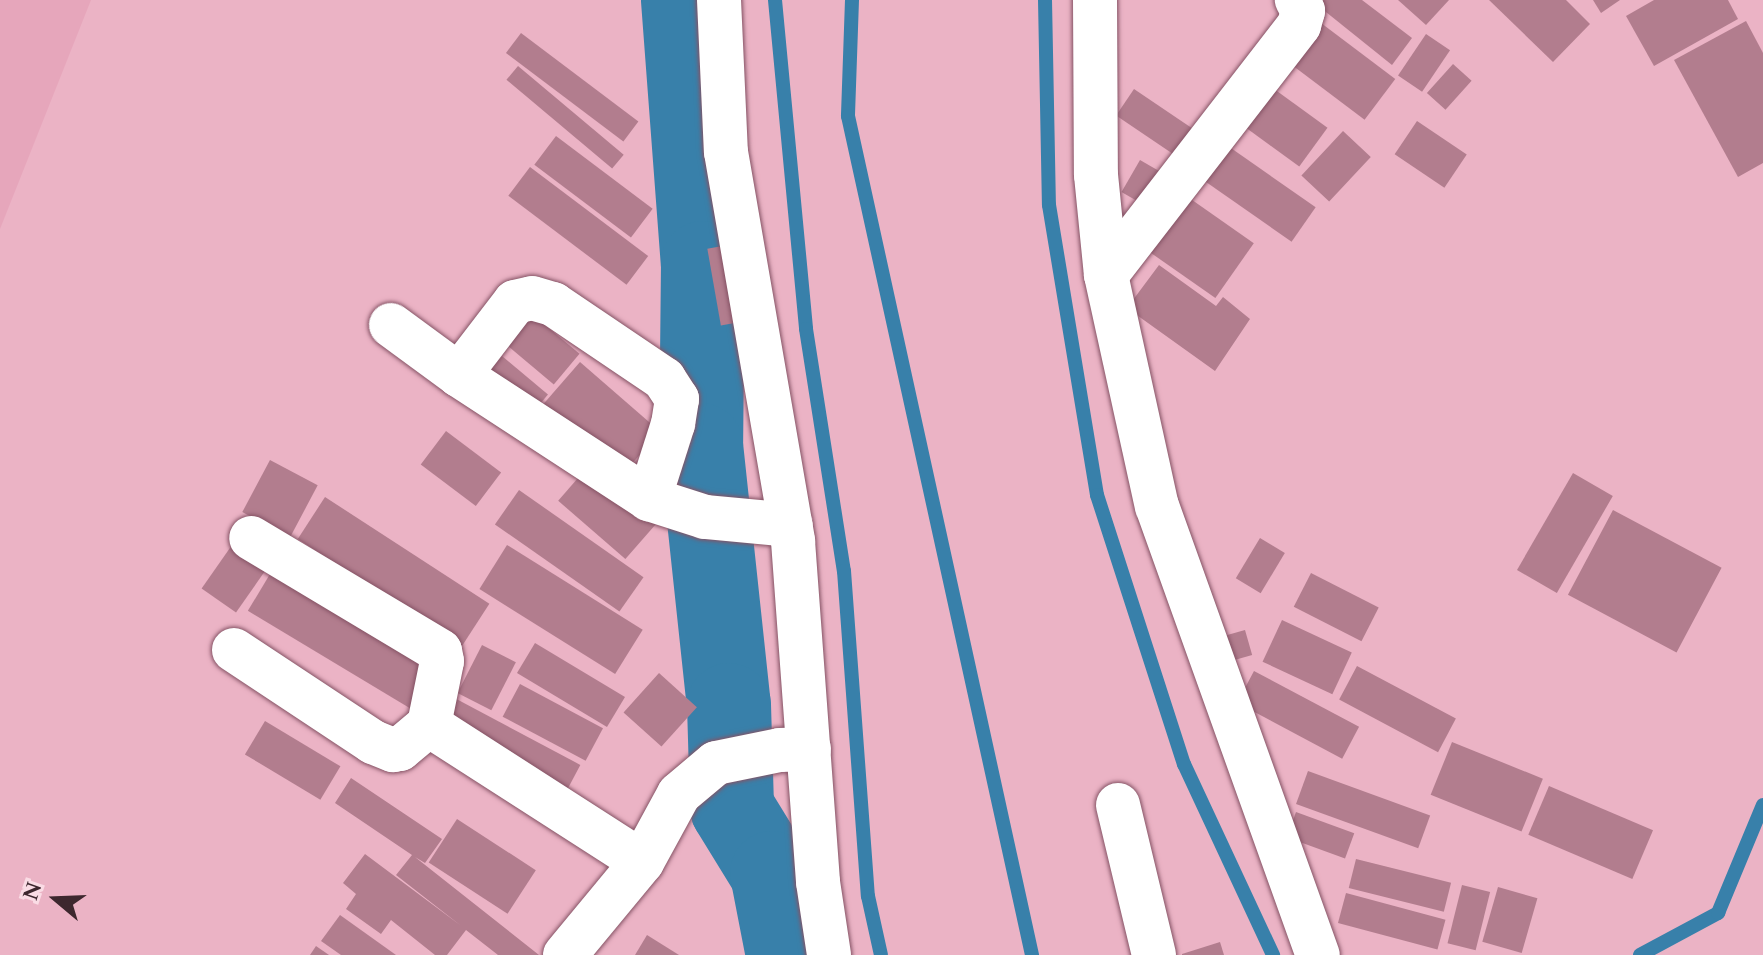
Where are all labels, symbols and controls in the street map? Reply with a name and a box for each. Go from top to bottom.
north arrow [16,859,96,939]
text: N [14,877,51,905]

